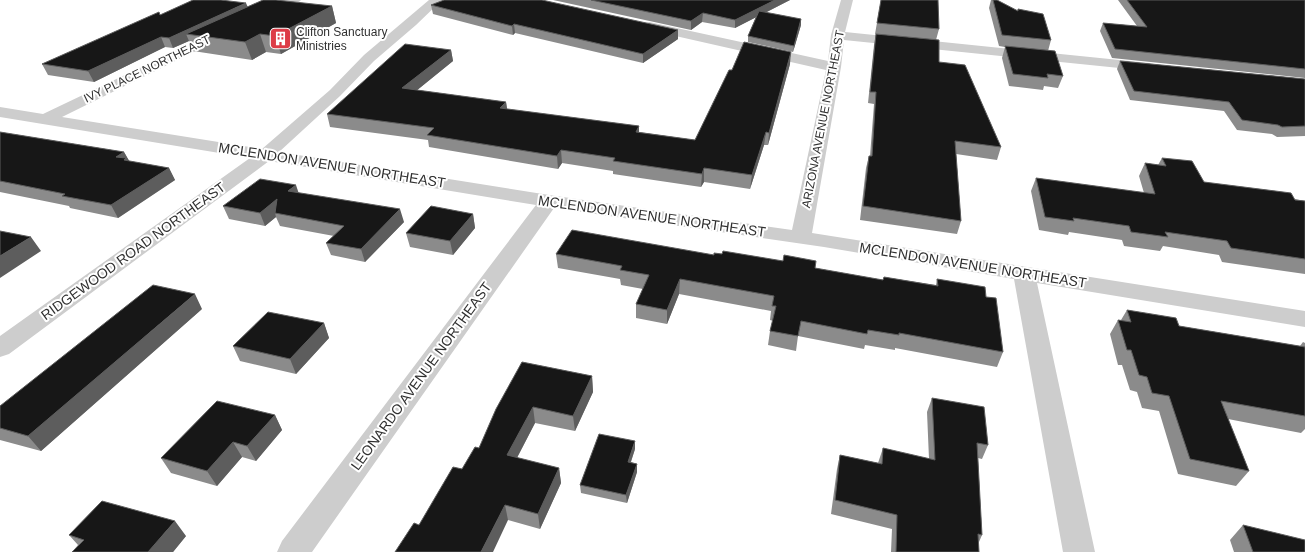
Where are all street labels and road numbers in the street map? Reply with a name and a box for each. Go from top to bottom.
street label: ARIZONA AVENUE NORTHEAST [799,28,847,209]
street label: IVY PLACE NORTHEAST [81,32,213,106]
street label: MCLENDON AVENUE NORTHEAST [217,139,447,191]
street label: RIDGEWOOD ROAD NORTHEAST [38,179,229,323]
street label: MCLENDON AVENUE NORTHEAST [537,192,767,240]
street label: MCLENDON AVENUE NORTHEAST [858,239,1088,291]
street label: LEONARDO AVENUE NORTHEAST [347,279,495,473]

